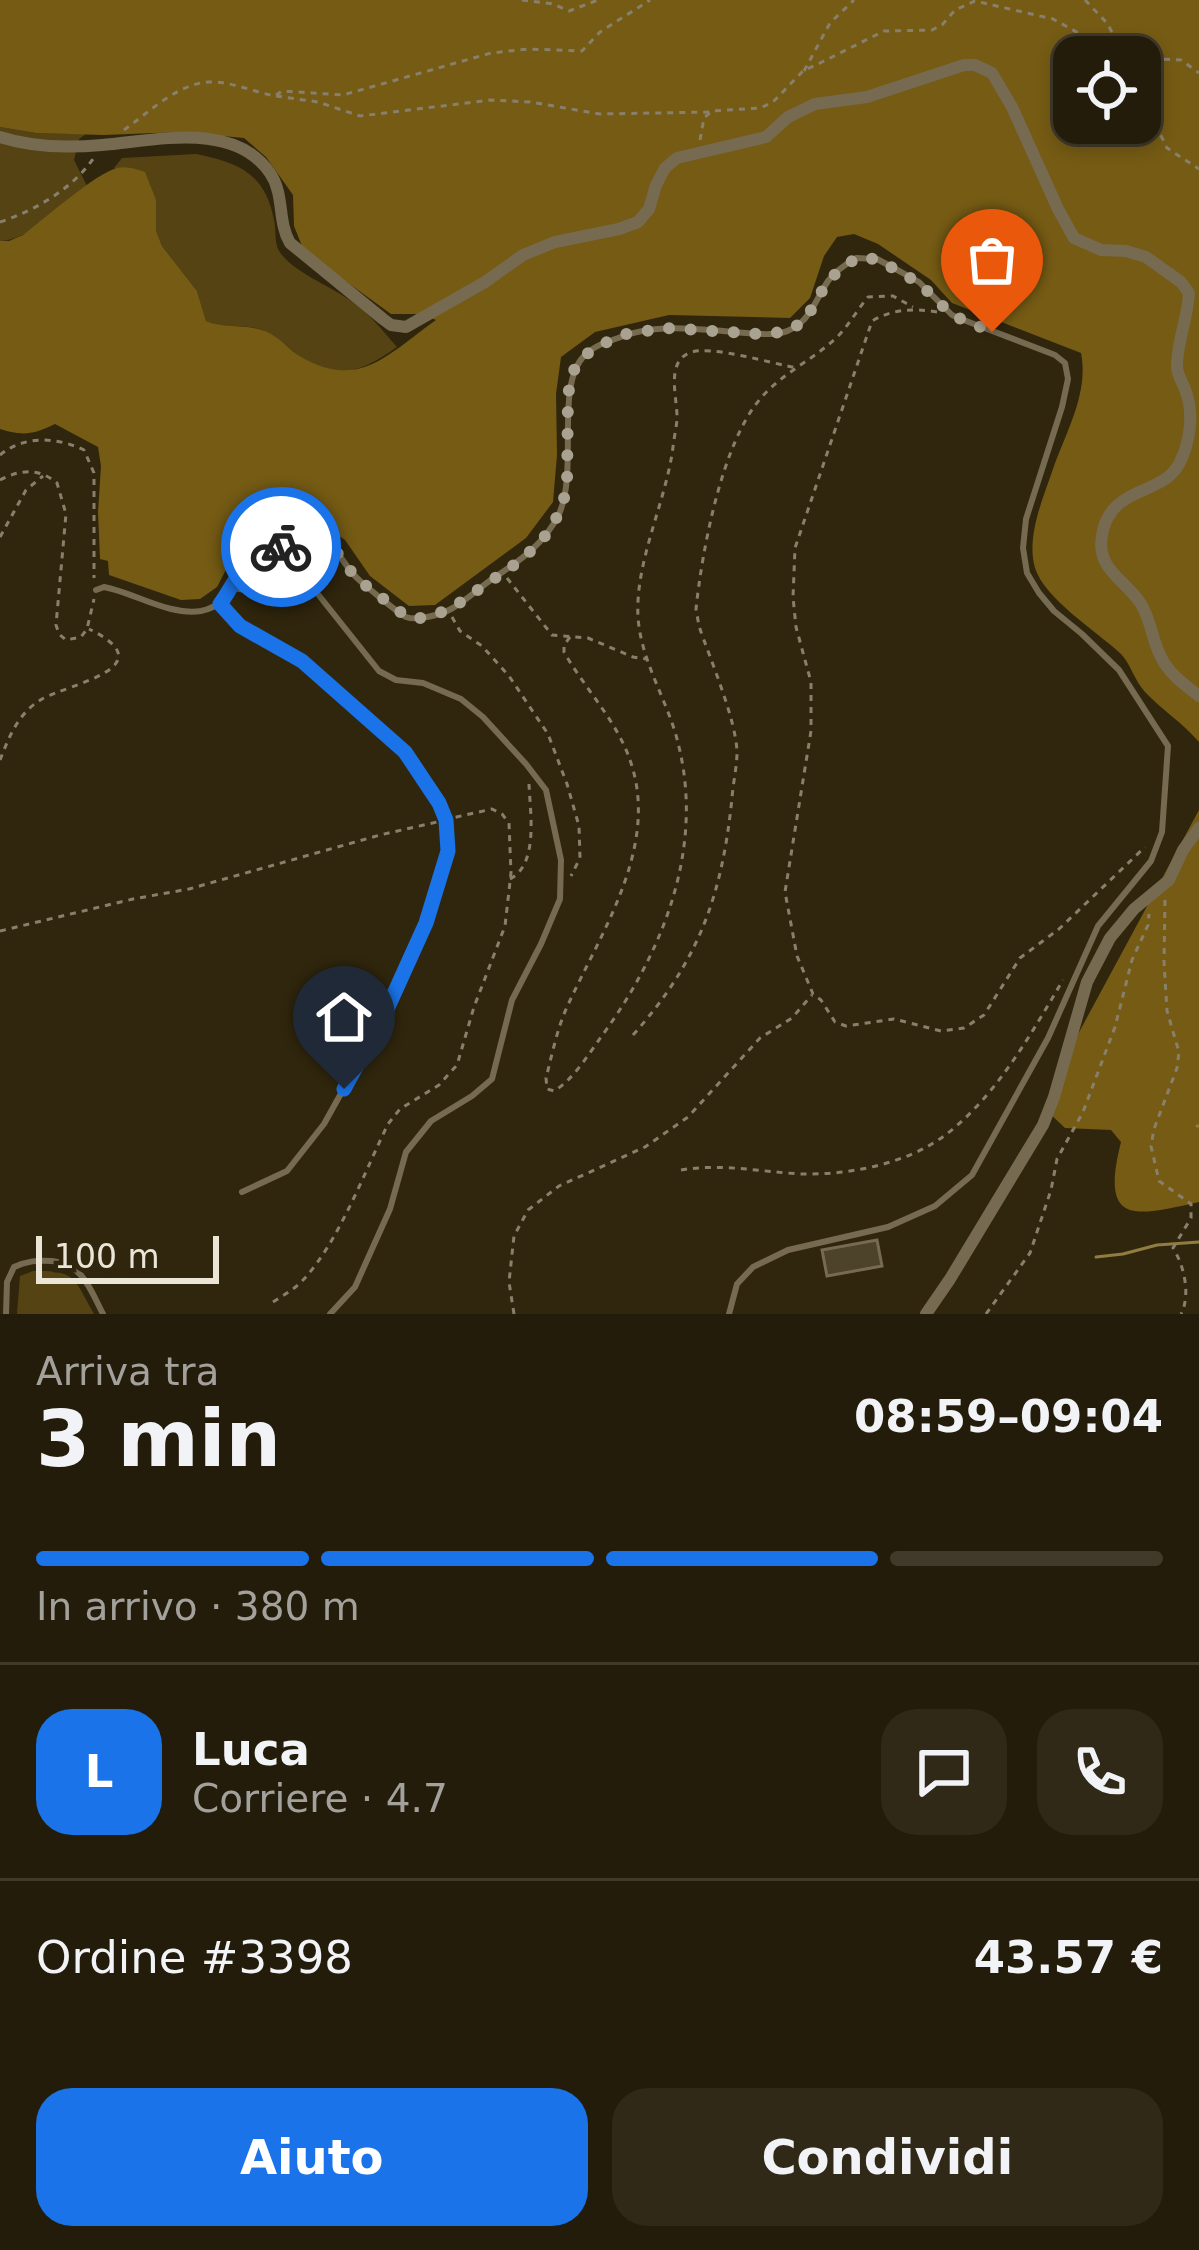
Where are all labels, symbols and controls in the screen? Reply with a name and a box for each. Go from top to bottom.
map controls [1053,36,1161,144]
button: locate [1053,36,1161,144]
pin [941,209,1043,332]
icon: bag [959,227,1025,293]
courier [221,487,341,607]
icon: bike [248,514,314,580]
pin [293,966,395,1089]
icon: home [311,984,377,1050]
scale bar [36,1230,219,1283]
text: 100 m [54,1237,160,1276]
text: Arriva tra [36,1349,220,1394]
text: 08:59–09:04 [854,1390,1163,1443]
text: 3 min [36,1394,281,1484]
text: In arrivo · 380 m [36,1584,360,1629]
button: chat [881,1709,1007,1835]
button: phone [1037,1709,1163,1835]
text: Luca [192,1723,310,1776]
text: L [85,1745,113,1798]
text: Corriere · 4.7 [192,1776,448,1821]
text: Ordine #3398 [36,1931,353,1984]
text: 43.57 € [974,1931,1163,1984]
button: Aiuto [36,2088,588,2226]
button: Condividi [612,2088,1163,2226]

